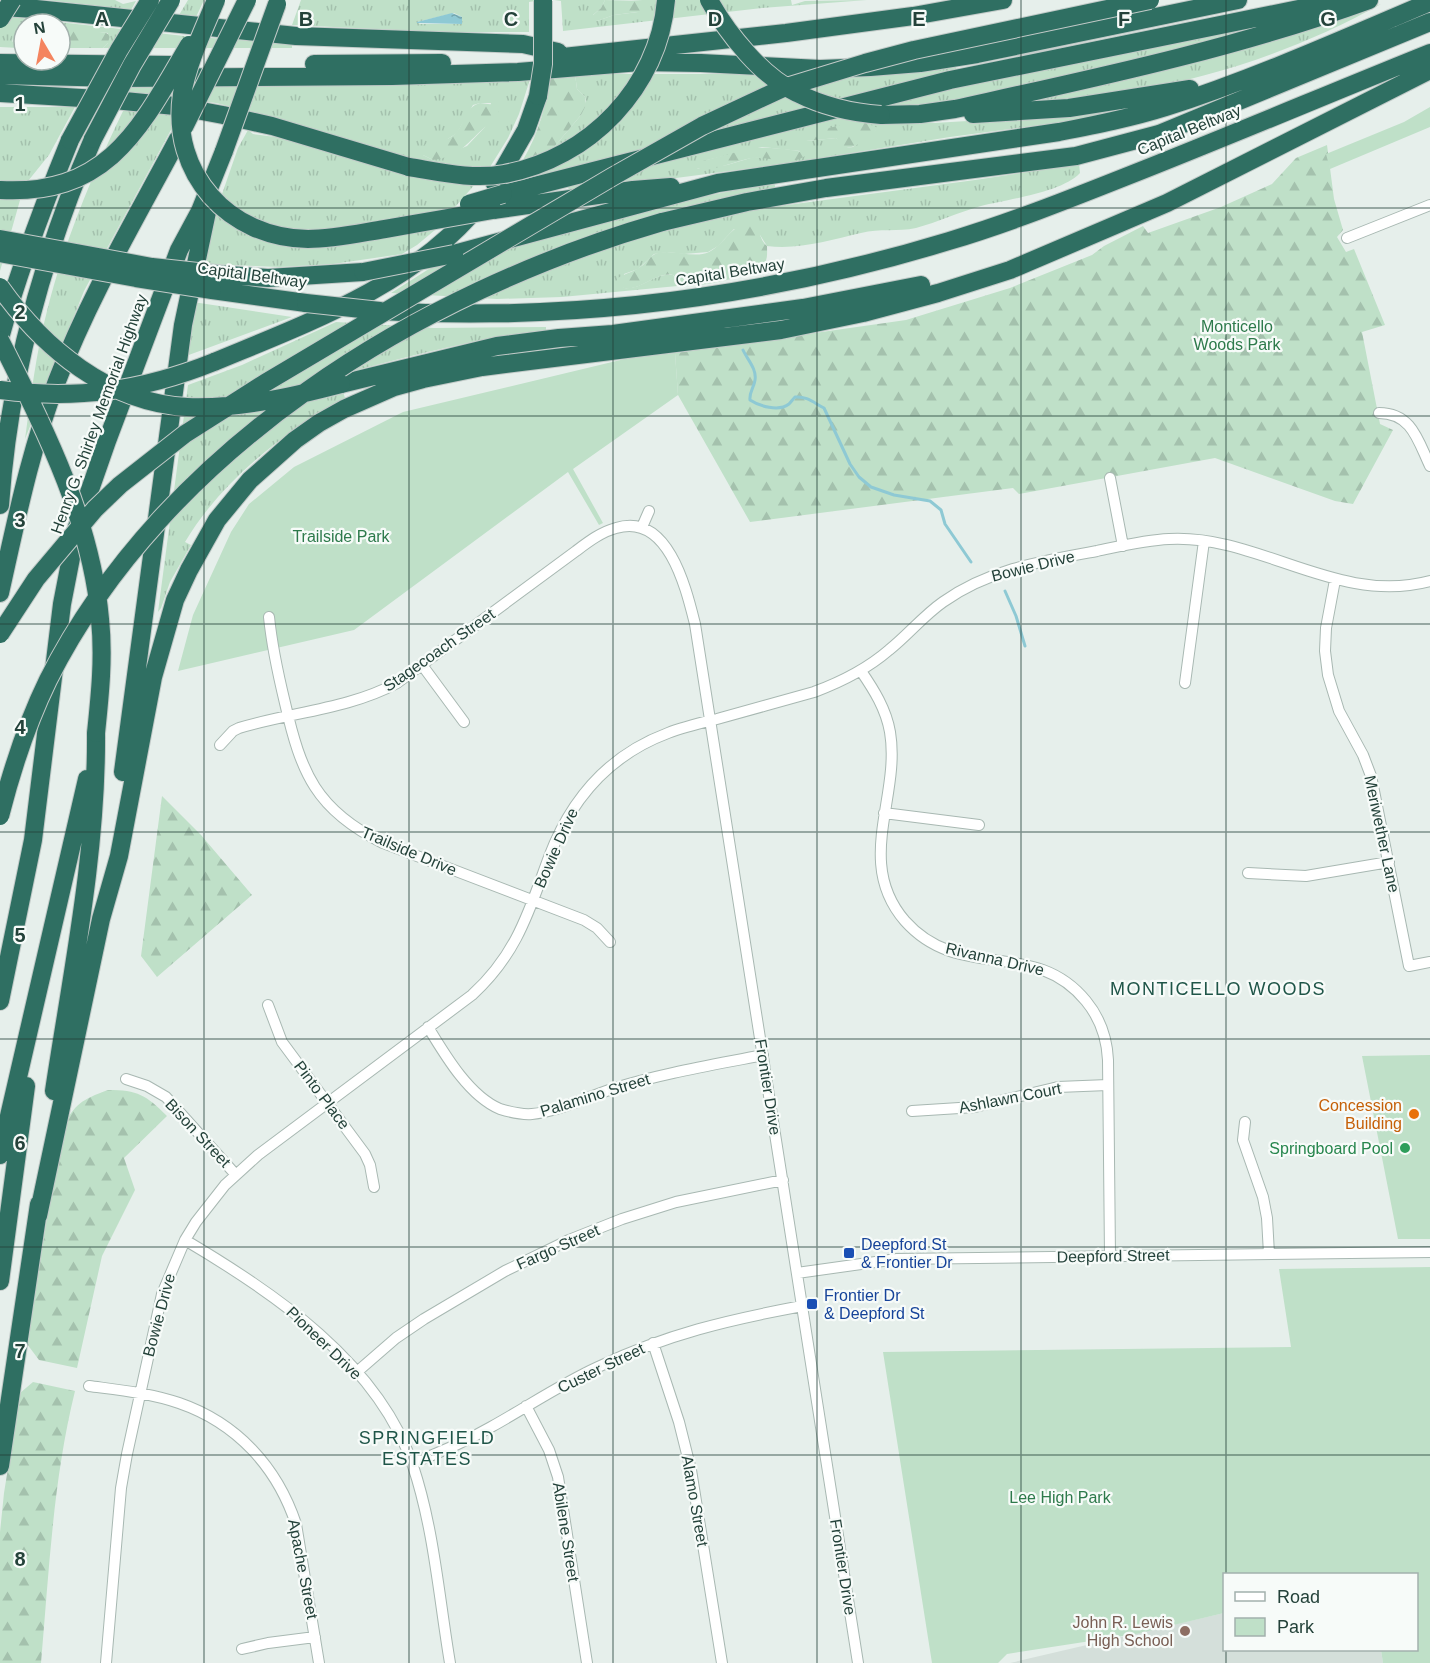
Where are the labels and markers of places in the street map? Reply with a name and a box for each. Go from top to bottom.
place label: Concession Building [1318,1097,1402,1132]
marker: Concession Building [1407,1107,1421,1121]
place label: Springboard Pool [1269,1140,1393,1157]
marker: Springboard Pool [1398,1141,1412,1155]
place label: Deepford St & Frontier Dr [861,1236,953,1271]
marker: Deepford St & Frontier Dr [842,1246,856,1260]
place label: Frontier Dr & Deepford St [824,1287,925,1322]
marker: Frontier Dr & Deepford St [805,1297,819,1311]
place label: John R. Lewis High School [1073,1614,1173,1649]
marker: John R. Lewis High School [1178,1624,1192,1638]

